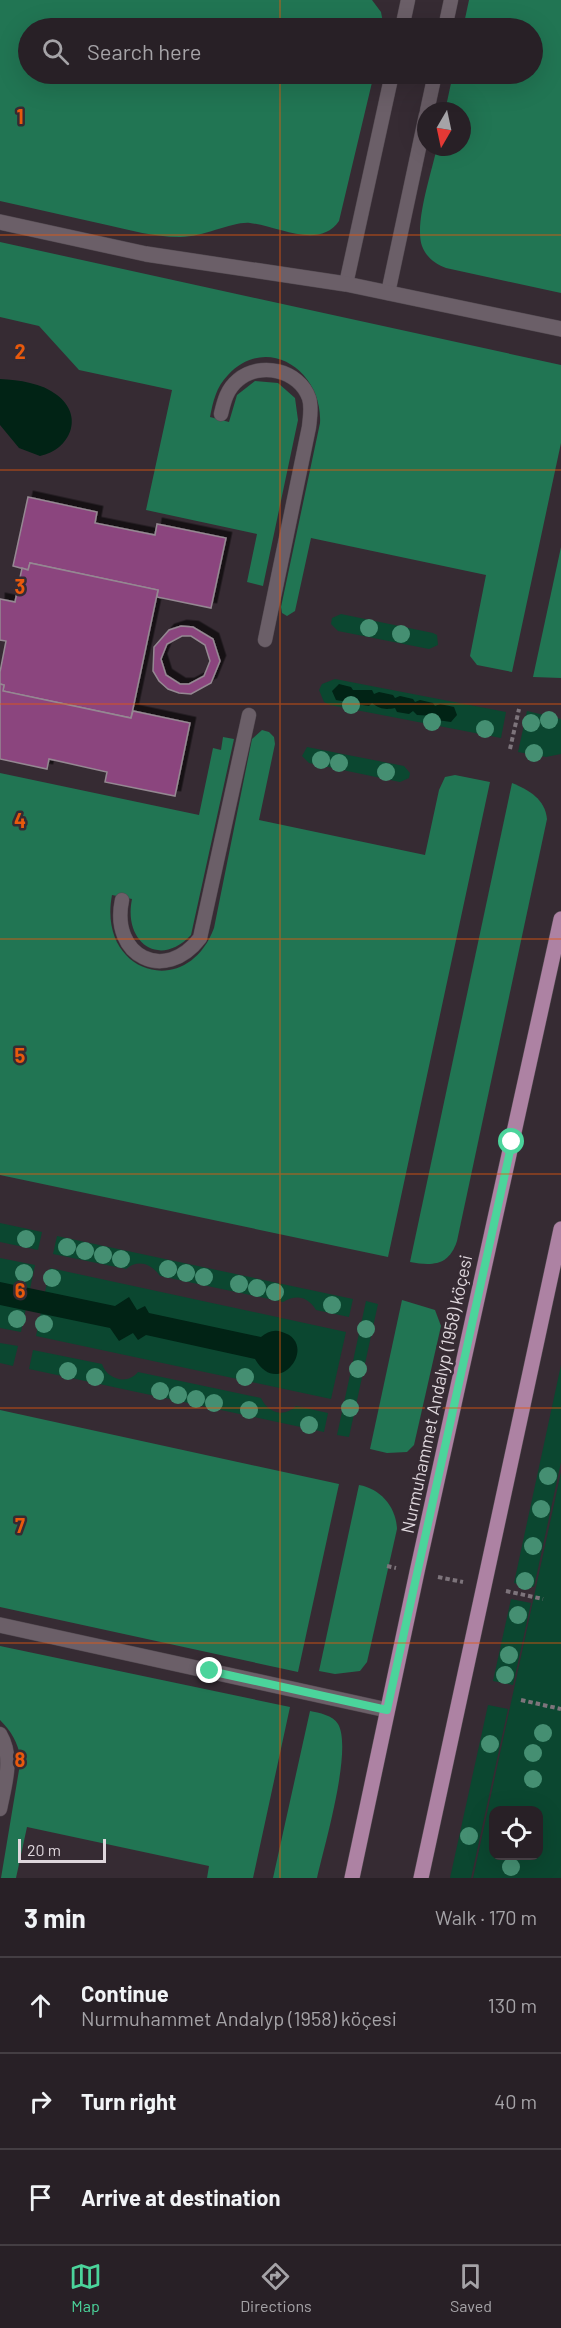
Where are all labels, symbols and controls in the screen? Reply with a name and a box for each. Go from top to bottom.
search box [18,18,543,84]
icon: search [39,35,72,68]
text: Search here [87,38,201,64]
north arrow [417,102,471,156]
text: 1 [16,104,24,128]
text: 2 [14,339,26,363]
text: 3 [15,574,25,598]
text: 4 [14,808,26,832]
text: 5 [15,1043,26,1067]
route start [498,1128,524,1154]
street label: Nurmuhammet Andalyp (1958) köçesi [396,1253,476,1535]
text: 6 [15,1278,26,1302]
text: 7 [15,1513,25,1537]
route end [196,1657,222,1683]
text: 8 [15,1747,26,1771]
map controls [489,1806,543,1860]
button: locate [489,1806,543,1860]
scale bar [18,1836,106,1864]
text: 20 m [27,1840,61,1859]
text: 3 min [24,1902,86,1933]
text: Walk · 170 m [435,1905,537,1929]
text: Continue [81,1980,169,2006]
icon: ahead [24,1989,57,2022]
text: 130 m [488,1993,537,2017]
text: Nurmuhammet Andalyp (1958) köçesi [81,2006,397,2030]
icon: right [24,2085,57,2118]
text: Turn right [81,2088,176,2114]
text: 40 m [494,2089,537,2113]
icon: arrive [24,2181,57,2214]
text: Arrive at destination [81,2184,280,2210]
tab: Map [69,2260,102,2315]
tab: Directions [240,2260,312,2315]
tab: Saved [450,2260,492,2315]

